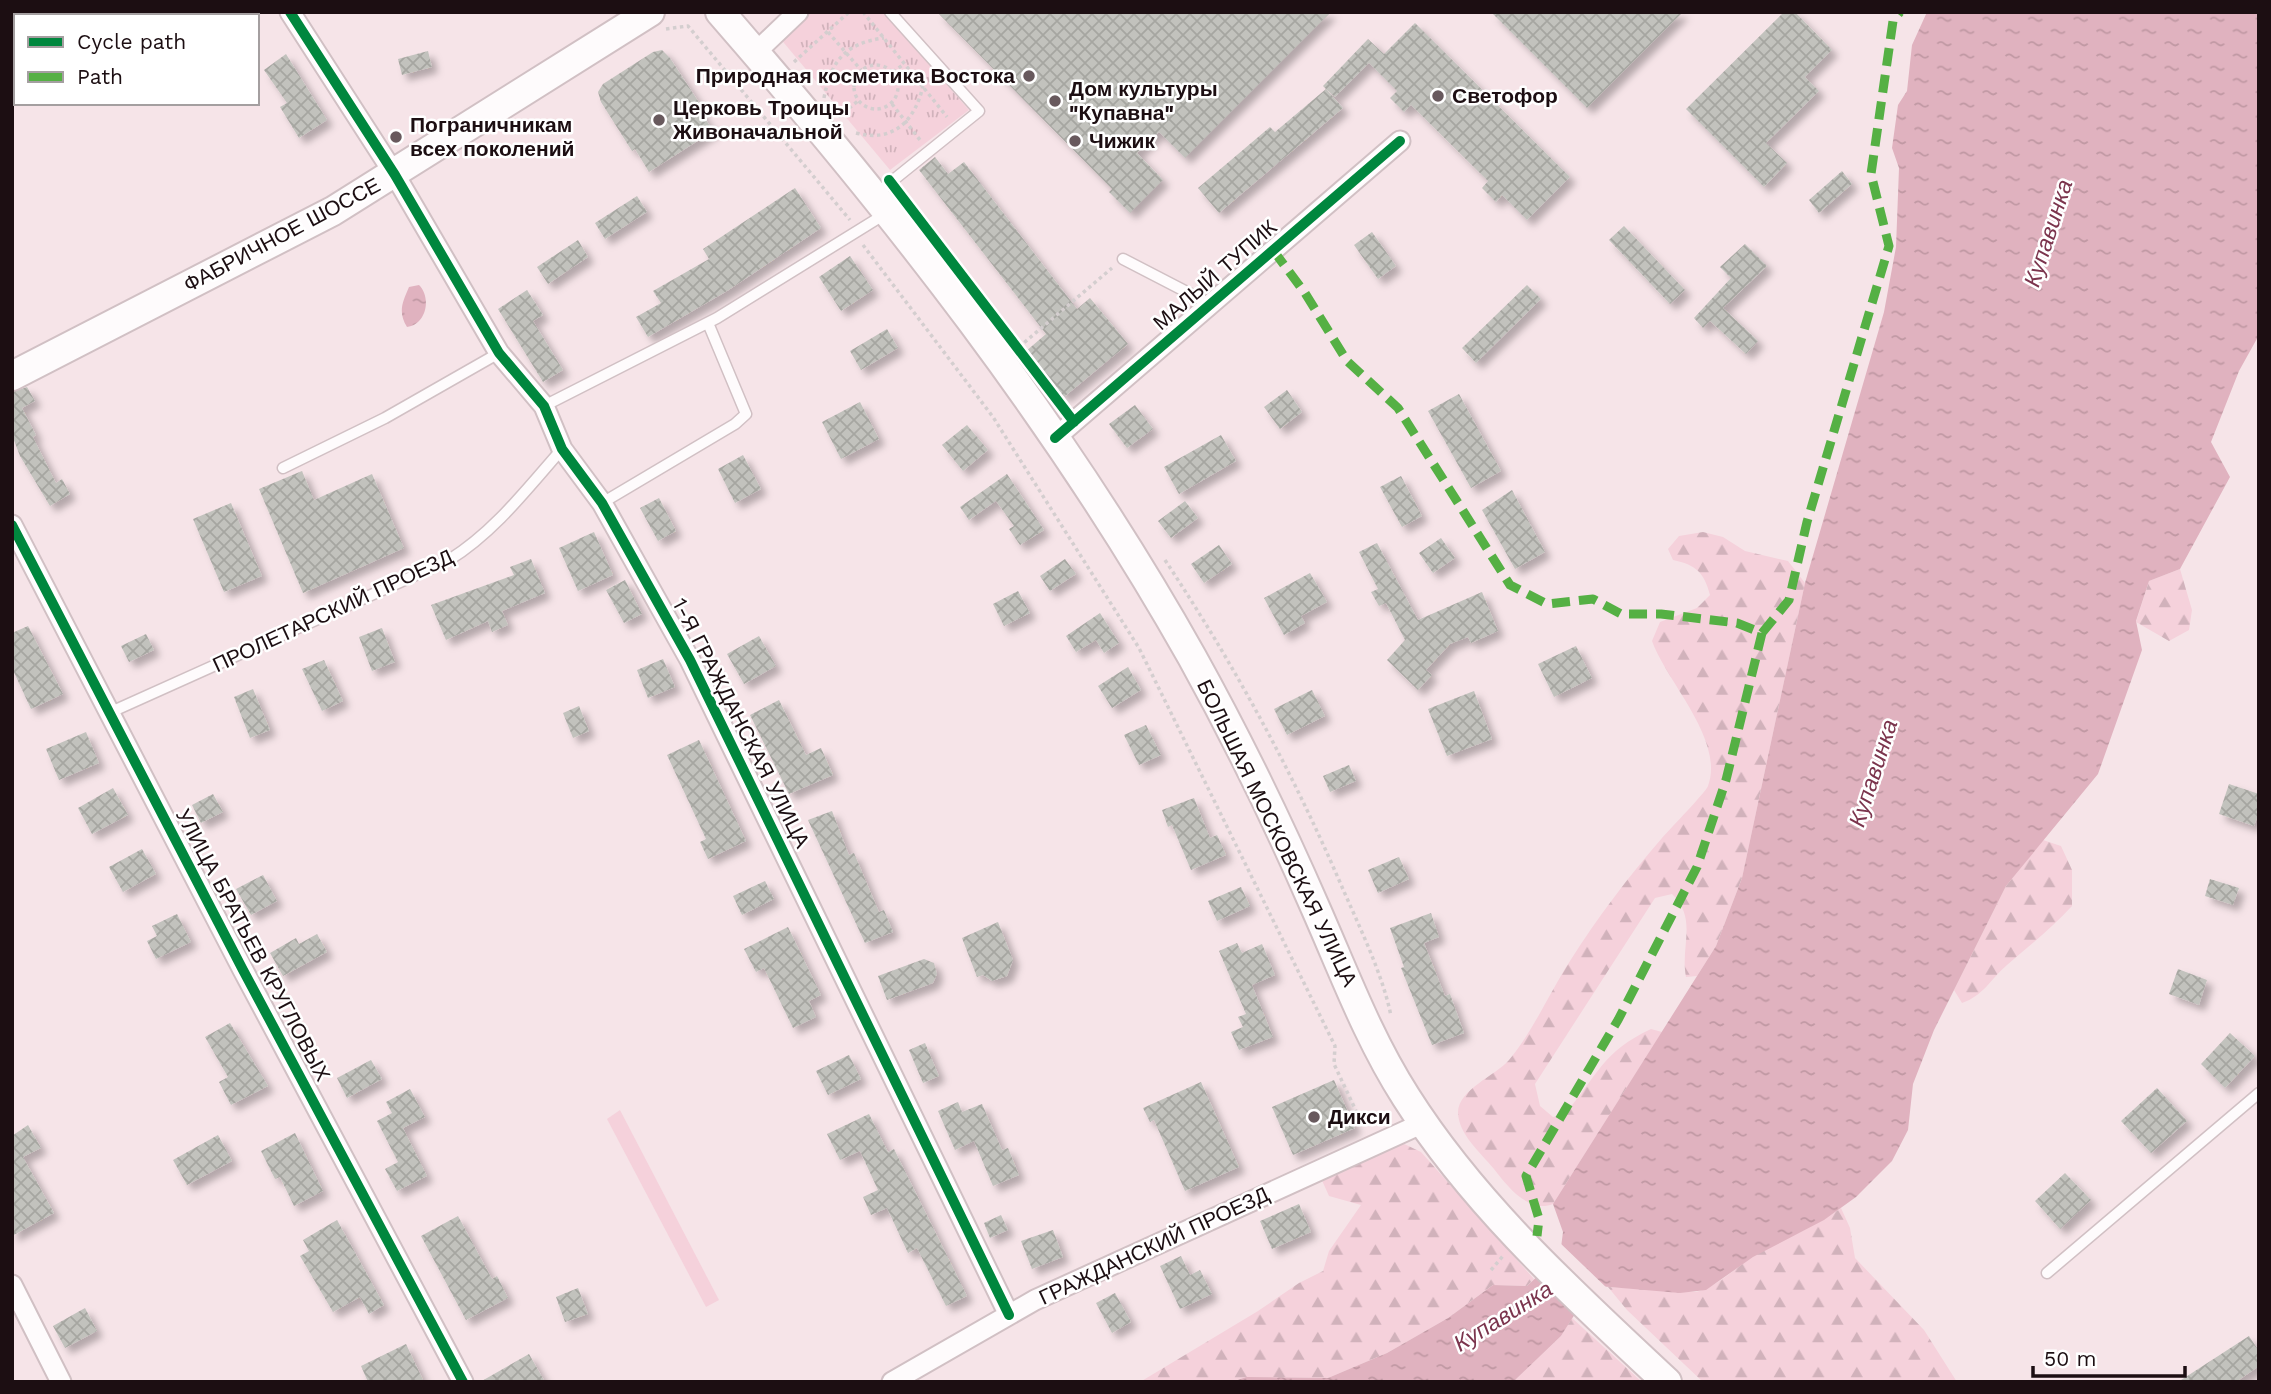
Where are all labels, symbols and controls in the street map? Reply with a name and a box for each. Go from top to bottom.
legend [14,14,259,105]
text: Cycle path [77,29,186,54]
place label: Природная косметика Востока [696,63,1015,88]
text: Path [77,64,123,89]
marker: Природная косметика Востока [1021,68,1037,84]
place label: Дом культуры "Купавна" [1069,76,1218,125]
place label: Светофор [1452,83,1558,108]
marker: Светофор [1430,88,1446,104]
marker: Дом культуры "Купавна" [1047,93,1063,109]
place label: Церковь Троицы Живоначальной [672,95,849,144]
place label: Пограничникам всех поколений [410,112,574,161]
marker: Церковь Троицы Живоначальной [651,112,667,128]
place label: Чижик [1089,128,1155,153]
marker: Пограничникам всех поколений [388,129,404,145]
marker: Чижик [1067,133,1083,149]
street label: ФАБРИЧНОЕ ШОССЕ [179,172,384,297]
water label: Купавинка [2018,176,2079,290]
street label: МАЛЫЙ ТУПИК [1148,214,1282,335]
street label: ПРОЛЕТАРСКИЙ ПРОЕЗД [209,544,457,677]
street label: 1-Я ГРАЖДАНСКАЯ УЛИЦА [667,594,815,852]
street label: БОЛЬШАЯ МОСКОВСКАЯ УЛИЦА [1192,675,1363,990]
water label: Купавинка [1843,716,1904,830]
street label: УЛИЦА БРАТЬЕВ КРУГЛОВЫХ [171,804,336,1085]
place label: Дикси [1328,1104,1391,1129]
marker: Дикси [1306,1109,1322,1125]
street label: ГРАЖДАНСКИЙ ПРОЕЗД [1035,1181,1273,1310]
water label: Купавинка [1449,1275,1558,1357]
scale bar [2033,1334,2185,1378]
text: 50 m [2044,1346,2096,1371]

